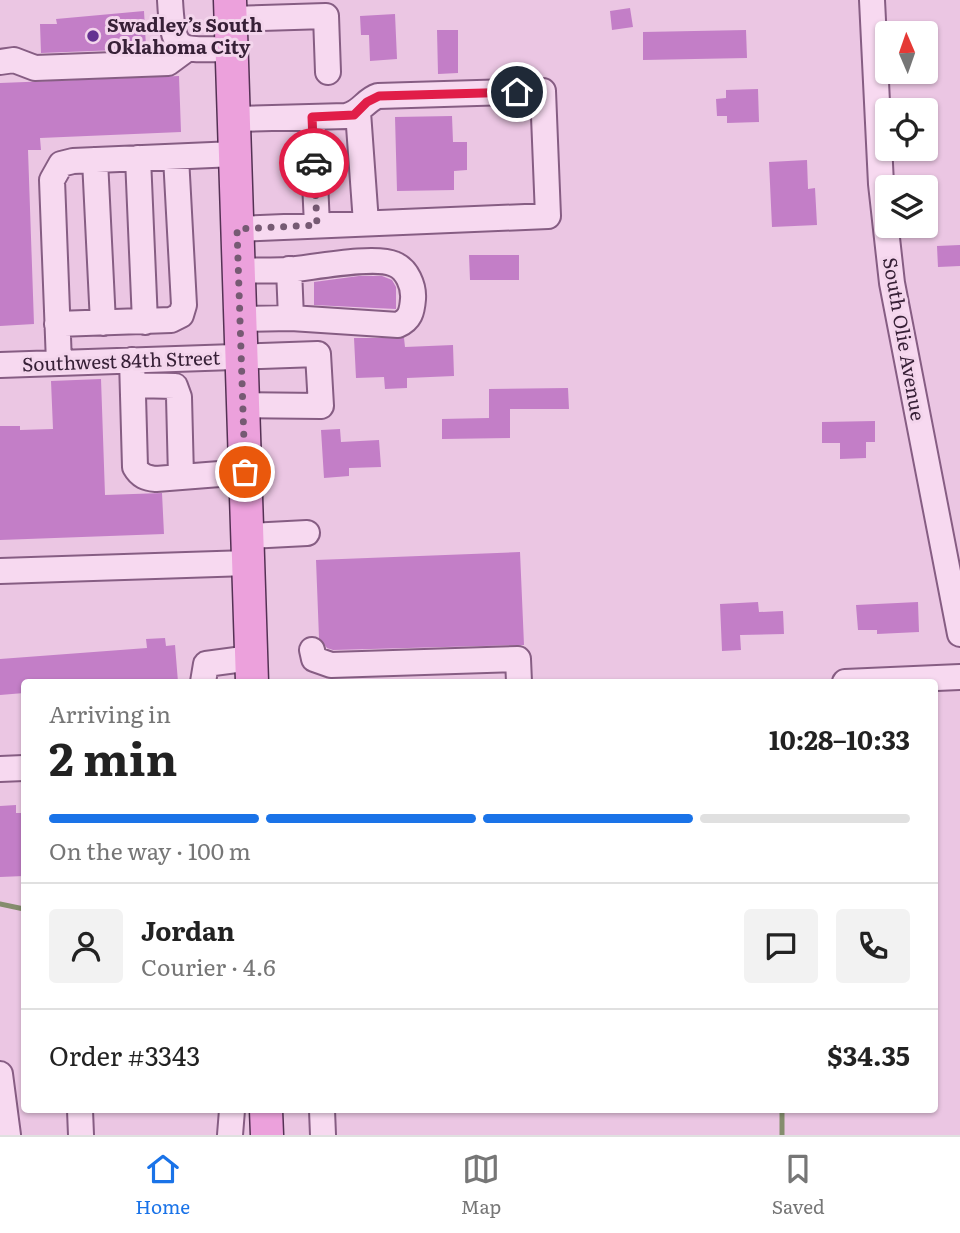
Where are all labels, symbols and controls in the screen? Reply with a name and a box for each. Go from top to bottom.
place label: Swadley’s South Oklahoma City [107,10,263,60]
north arrow [875,21,938,84]
map controls [875,21,938,238]
marker: Swadley’s South Oklahoma City [85,28,101,44]
pin [487,62,547,122]
icon: home [498,73,536,111]
button: locate [875,98,938,161]
courier [279,128,349,198]
icon: car [295,144,333,182]
button: layers [875,175,938,238]
street label: South Olie Avenue [877,255,933,423]
street label: Southwest 84th Street [21,343,221,377]
pin [215,442,275,502]
icon: bag [226,453,264,491]
text: Arriving in [49,696,171,730]
text: 10:28–10:33 [769,719,910,758]
text: 2 min [49,722,178,790]
text: On the way · 100 m [49,833,251,867]
button: person [49,909,123,983]
button: chat [744,909,818,983]
button: phone [836,909,910,983]
text: Jordan [141,910,235,949]
text: Courier · 4.6 [141,949,276,983]
text: Order #3343 [49,1035,200,1074]
text: $34.35 [827,1035,910,1074]
tab: Home [135,1150,190,1220]
tab: Map [461,1150,501,1220]
tab: Saved [772,1150,825,1220]

